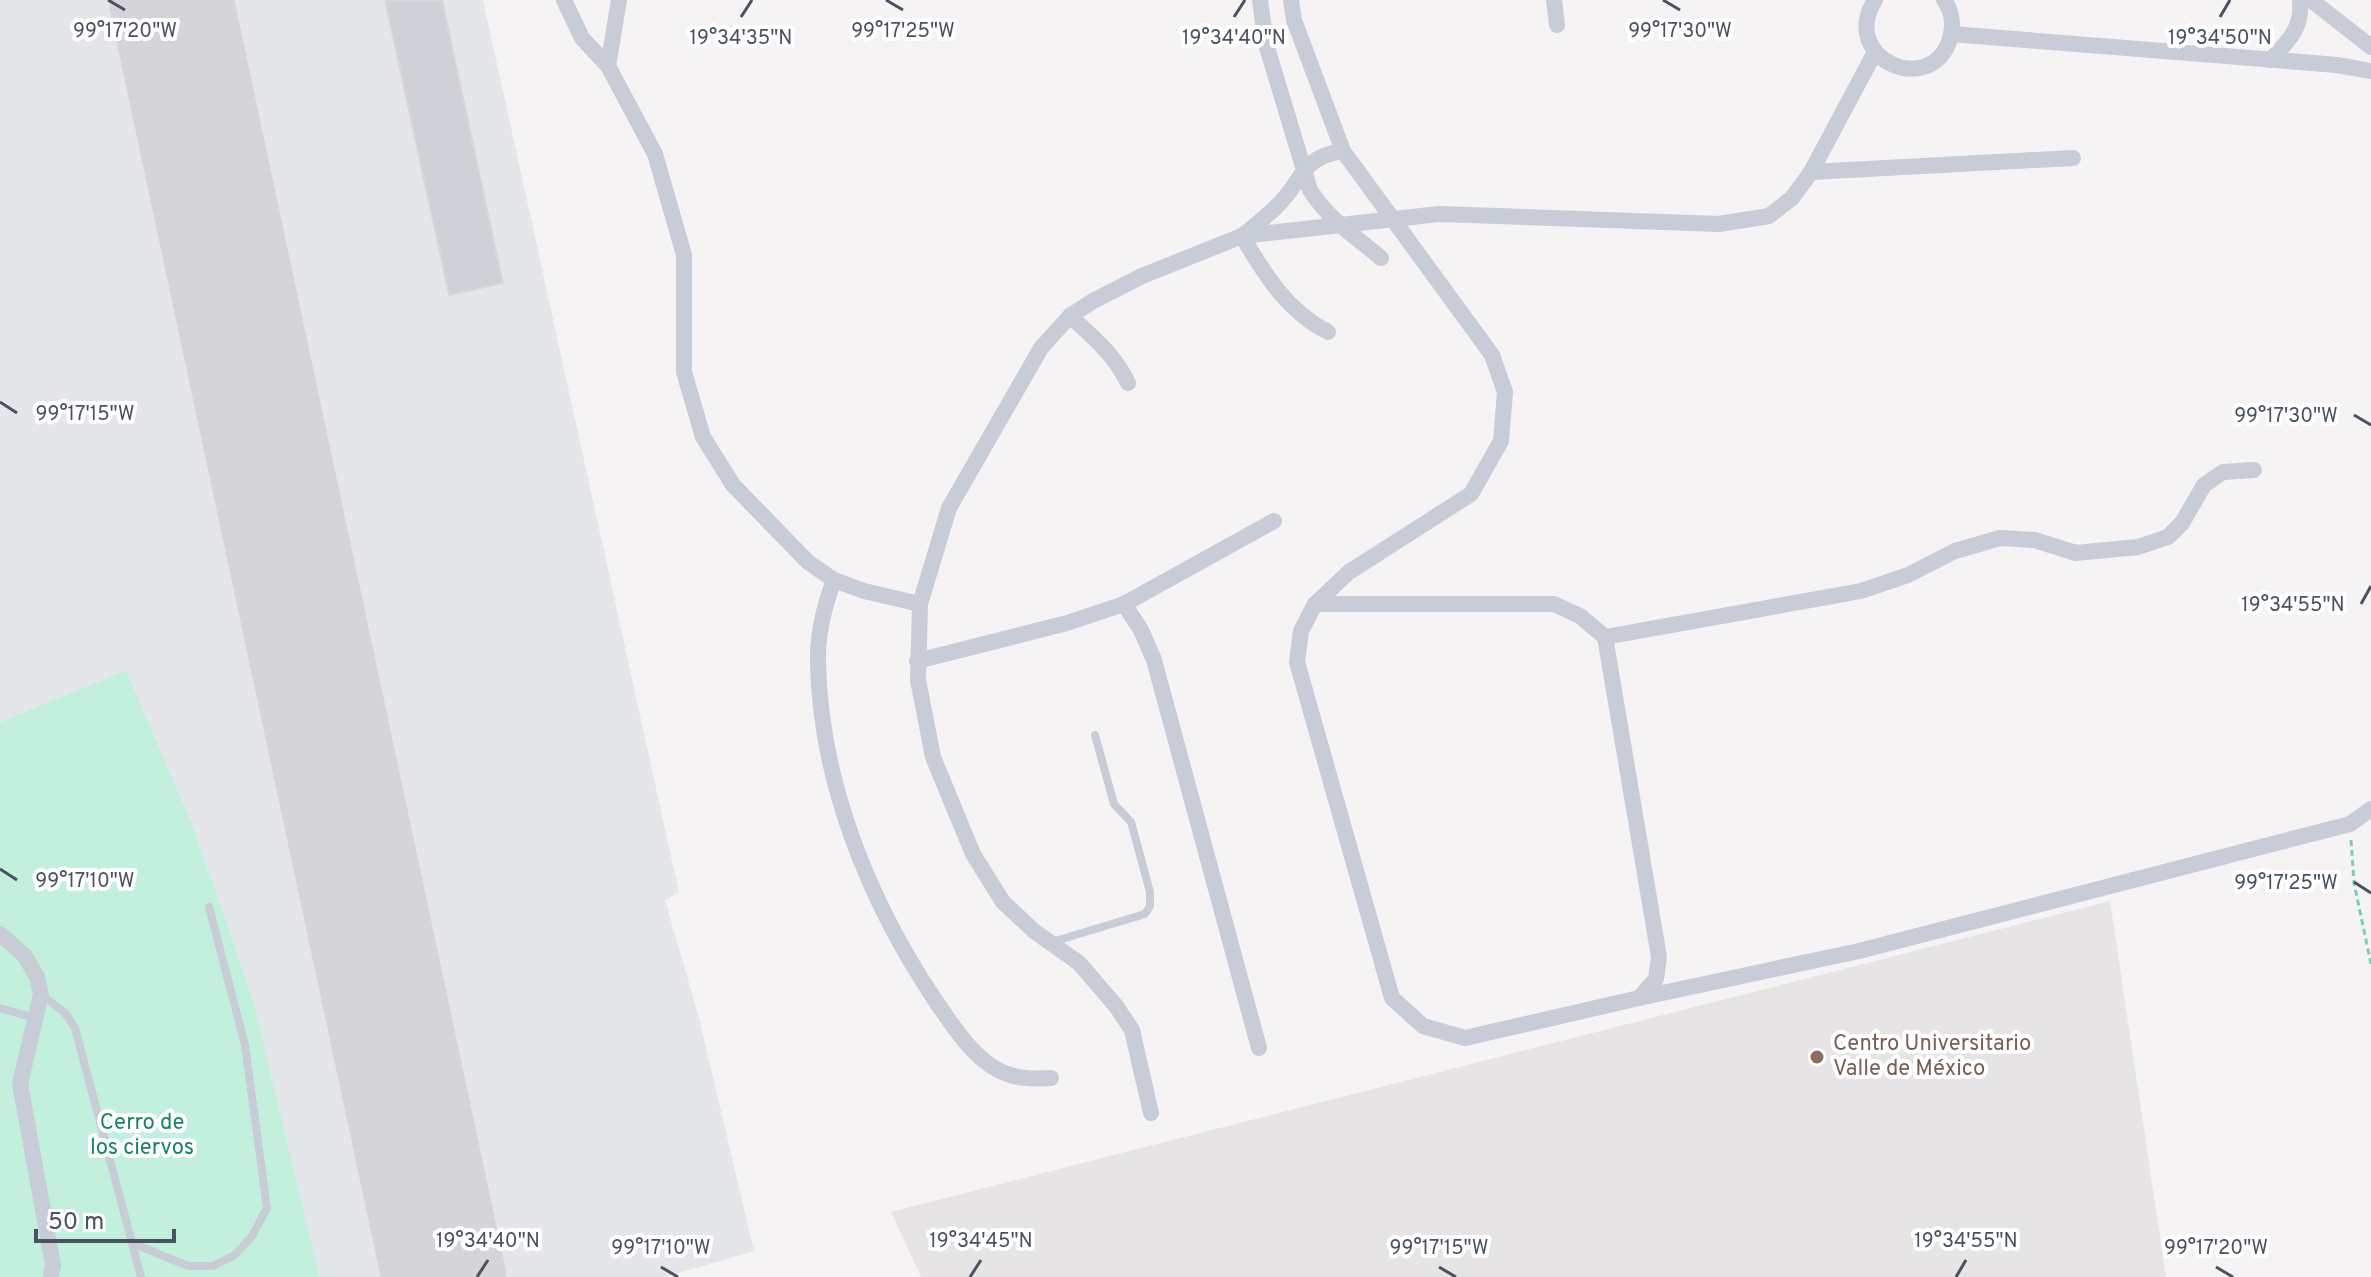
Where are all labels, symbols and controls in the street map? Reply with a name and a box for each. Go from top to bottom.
text: 99°17'20"W [73,19,177,45]
text: 99°17'25"W [851,19,955,45]
text: 99°17'30"W [1628,19,1732,45]
text: 19°34'35"N [690,26,793,52]
text: 19°34'40"N [1182,26,1286,52]
text: 19°34'50"N [2168,26,2272,52]
text: 99°17'15"W [36,402,134,428]
text: 99°17'30"W [2234,404,2338,430]
text: 19°34'55"N [2241,593,2345,619]
text: 99°17'10"W [35,869,135,895]
text: 99°17'25"W [2234,871,2338,897]
place label: Centro Universitario Valle de México [1833,1031,2031,1083]
marker: Centro Universitario Valle de México [1808,1048,1826,1066]
park label: Cerro de los ciervos [90,1110,194,1162]
scale bar [36,1193,174,1243]
text: 50 m [48,1208,104,1238]
text: 19°34'40"N [436,1229,540,1255]
text: 19°34'45"N [929,1229,1033,1255]
text: 19°34'55"N [1914,1229,2018,1255]
text: 99°17'10"W [611,1236,711,1262]
text: 99°17'15"W [1390,1236,1488,1262]
text: 99°17'20"W [2164,1236,2268,1262]

